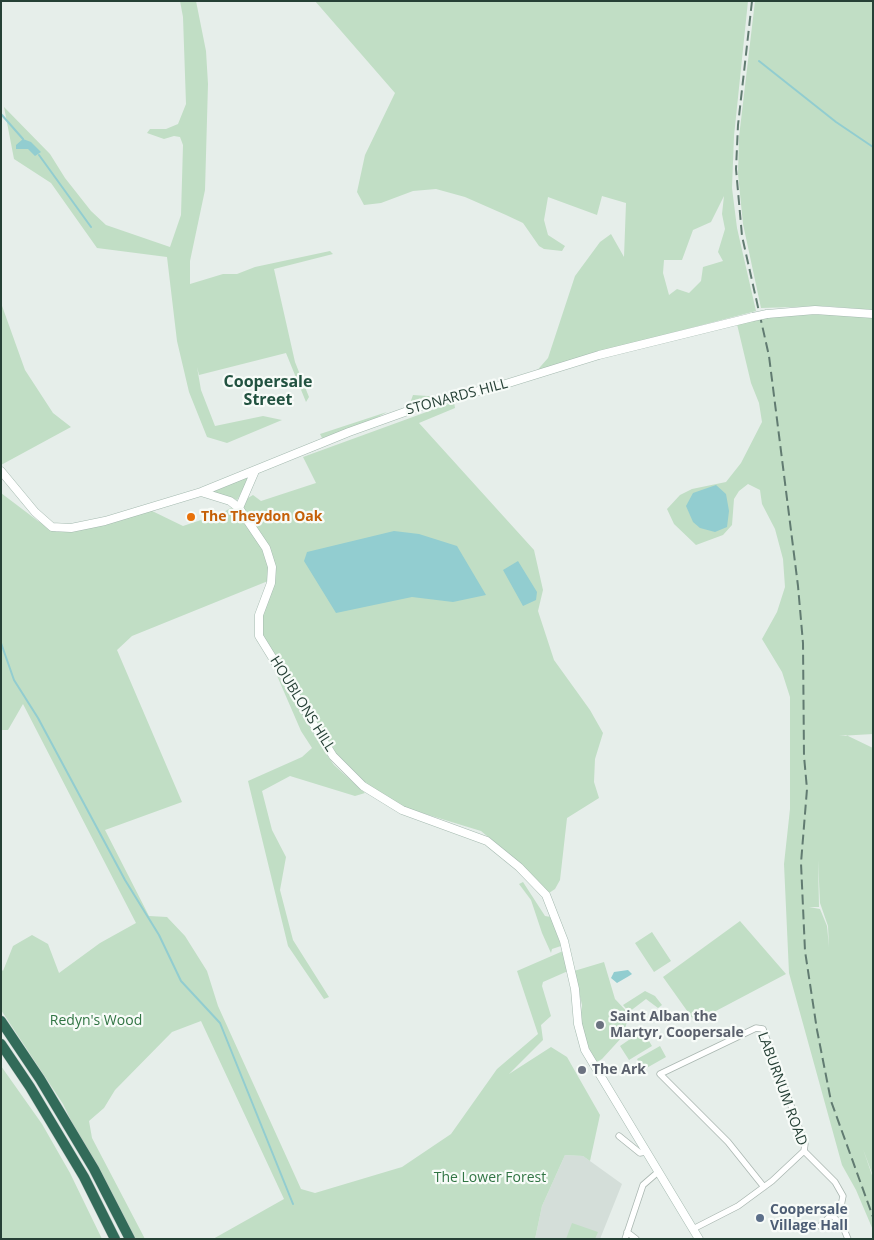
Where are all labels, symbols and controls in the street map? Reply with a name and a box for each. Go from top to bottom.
district label: Coopersale Street [224,372,312,410]
street label: STONARDS HILL [404,375,510,419]
place label: The Theydon Oak [201,509,322,525]
marker: The Theydon Oak [185,511,197,523]
street label: HOUBLONS HILL [266,653,338,755]
place label: Saint Alban the Martyr, Coopersale [610,1009,744,1042]
park label: Redyn's Wood [50,1013,142,1029]
marker: Saint Alban the Martyr, Coopersale [594,1019,606,1031]
street label: LABURNUM ROAD [754,1030,810,1148]
place label: The Ark [592,1062,646,1078]
marker: The Ark [576,1064,588,1076]
park label: The Lower Forest [434,1170,546,1186]
place label: Coopersale Village Hall [770,1202,848,1234]
marker: Coopersale Village Hall [754,1212,766,1224]

